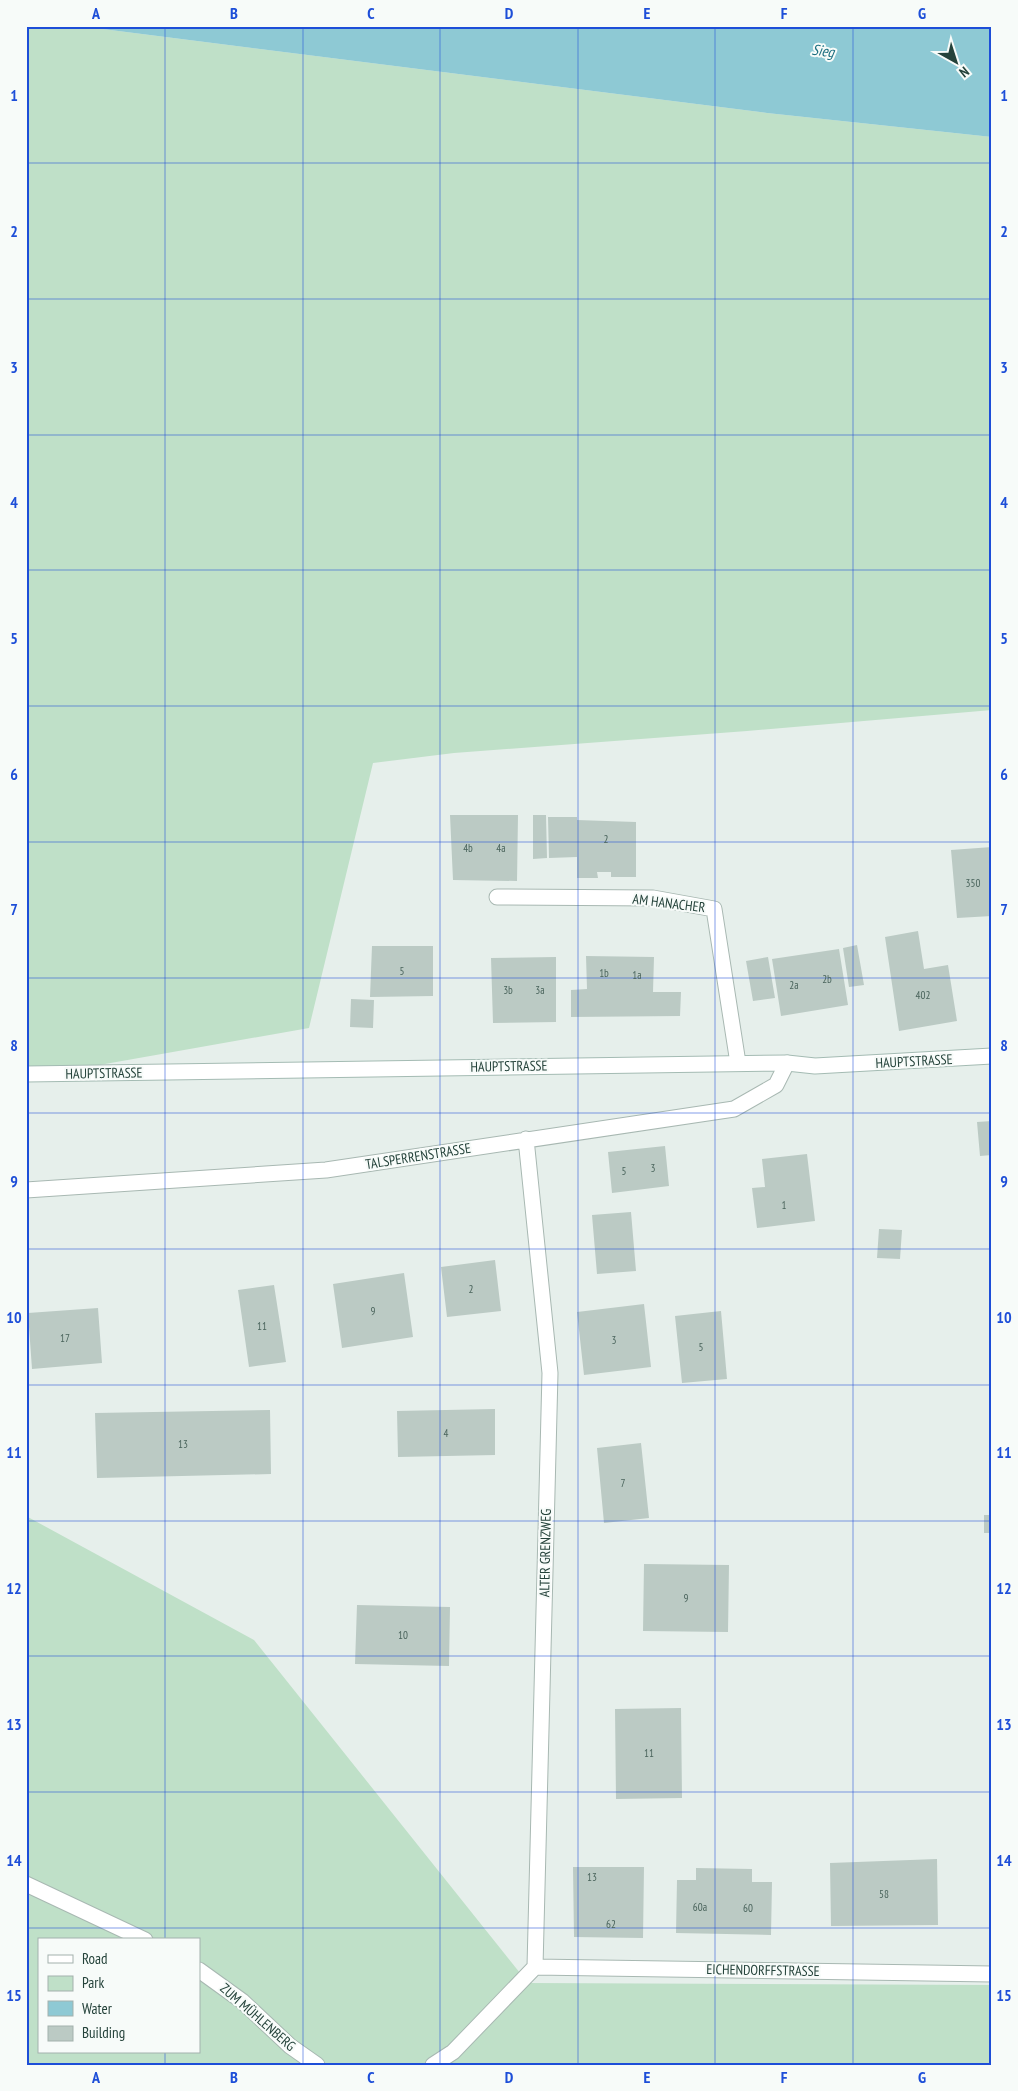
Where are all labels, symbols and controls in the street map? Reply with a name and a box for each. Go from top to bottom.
text: A [91,3,101,23]
text: B [230,3,238,23]
text: C [367,3,375,23]
text: D [505,3,514,23]
text: E [644,3,651,23]
text: F [781,3,788,23]
text: G [918,3,926,23]
north arrow [930,38,980,88]
water label: Sieg [811,40,837,62]
text: N [956,63,973,81]
text: 1 [10,85,18,105]
text: 1 [1000,85,1008,105]
text: 2 [10,221,18,241]
text: 2 [1000,221,1008,241]
text: 3 [10,357,18,377]
text: 3 [1000,357,1008,377]
text: 4 [10,492,18,512]
text: 4 [1000,492,1008,512]
text: 5 [10,628,18,648]
text: 5 [1000,628,1008,648]
text: 6 [10,764,18,784]
text: 6 [1000,764,1008,784]
house number: 2 [604,832,609,846]
house number: 4b [463,841,473,855]
house number: 4a [496,841,506,855]
house number: 350 [966,876,980,890]
street label: AM HANACHER [632,890,707,916]
text: 7 [10,899,18,919]
text: 7 [1000,899,1008,919]
house number: 5 [400,964,405,978]
house number: 1b [599,966,609,980]
house number: 1a [632,968,642,982]
house number: 2b [822,972,832,986]
house number: 2a [789,978,799,992]
house number: 3b [503,983,513,997]
house number: 3a [535,983,545,997]
house number: 402 [916,988,930,1002]
text: 8 [10,1035,18,1055]
text: 8 [1000,1035,1008,1055]
street label: HAUPTSTRASSE [875,1050,953,1072]
street label: HAUPTSTRASSE [470,1056,548,1076]
street label: HAUPTSTRASSE [65,1063,143,1083]
street label: TALSPERRENSTRASSE [364,1139,472,1173]
house number: 3 [651,1161,656,1175]
house number: 5 [622,1164,627,1178]
text: 9 [10,1171,18,1191]
text: 9 [1000,1171,1008,1191]
house number: 1 [782,1198,787,1212]
house number: 2 [469,1282,474,1296]
house number: 9 [371,1304,376,1318]
text: 10 [6,1307,22,1327]
text: 10 [996,1307,1012,1327]
house number: 11 [257,1319,267,1333]
house number: 17 [60,1331,70,1345]
house number: 3 [612,1333,617,1347]
house number: 5 [699,1340,704,1354]
house number: 4 [444,1426,449,1440]
house number: 13 [178,1437,188,1451]
text: 11 [6,1442,22,1462]
text: 11 [996,1442,1012,1462]
house number: 7 [621,1476,626,1490]
street label: ALTER GRENZWEG [535,1509,555,1597]
text: 12 [6,1578,22,1598]
text: 12 [996,1578,1012,1598]
house number: 9 [684,1591,689,1605]
house number: 10 [398,1628,408,1642]
text: 13 [6,1714,22,1734]
text: 13 [996,1714,1012,1734]
house number: 11 [644,1746,654,1760]
text: 14 [6,1850,22,1870]
text: 14 [996,1850,1012,1870]
house number: 13 [587,1870,597,1884]
house number: 58 [879,1887,889,1901]
house number: 60a [693,1900,707,1914]
house number: 60 [743,1901,753,1915]
house number: 62 [606,1917,616,1931]
legend [38,1938,200,2054]
text: Road [82,1949,108,1968]
street label: EICHENDORFFSTRASSE [706,1960,820,1980]
text: Park [82,1973,104,1992]
street label: ZUM MÜHLENBERG [217,1979,300,2055]
text: 15 [6,1985,22,2005]
text: 15 [996,1985,1012,2005]
text: Water [82,1999,113,2018]
text: Building [82,2023,125,2042]
text: A [91,2067,101,2087]
text: B [230,2067,238,2087]
text: C [367,2067,375,2087]
text: D [505,2067,514,2087]
text: E [644,2067,651,2087]
text: F [781,2067,788,2087]
text: G [918,2067,926,2087]

